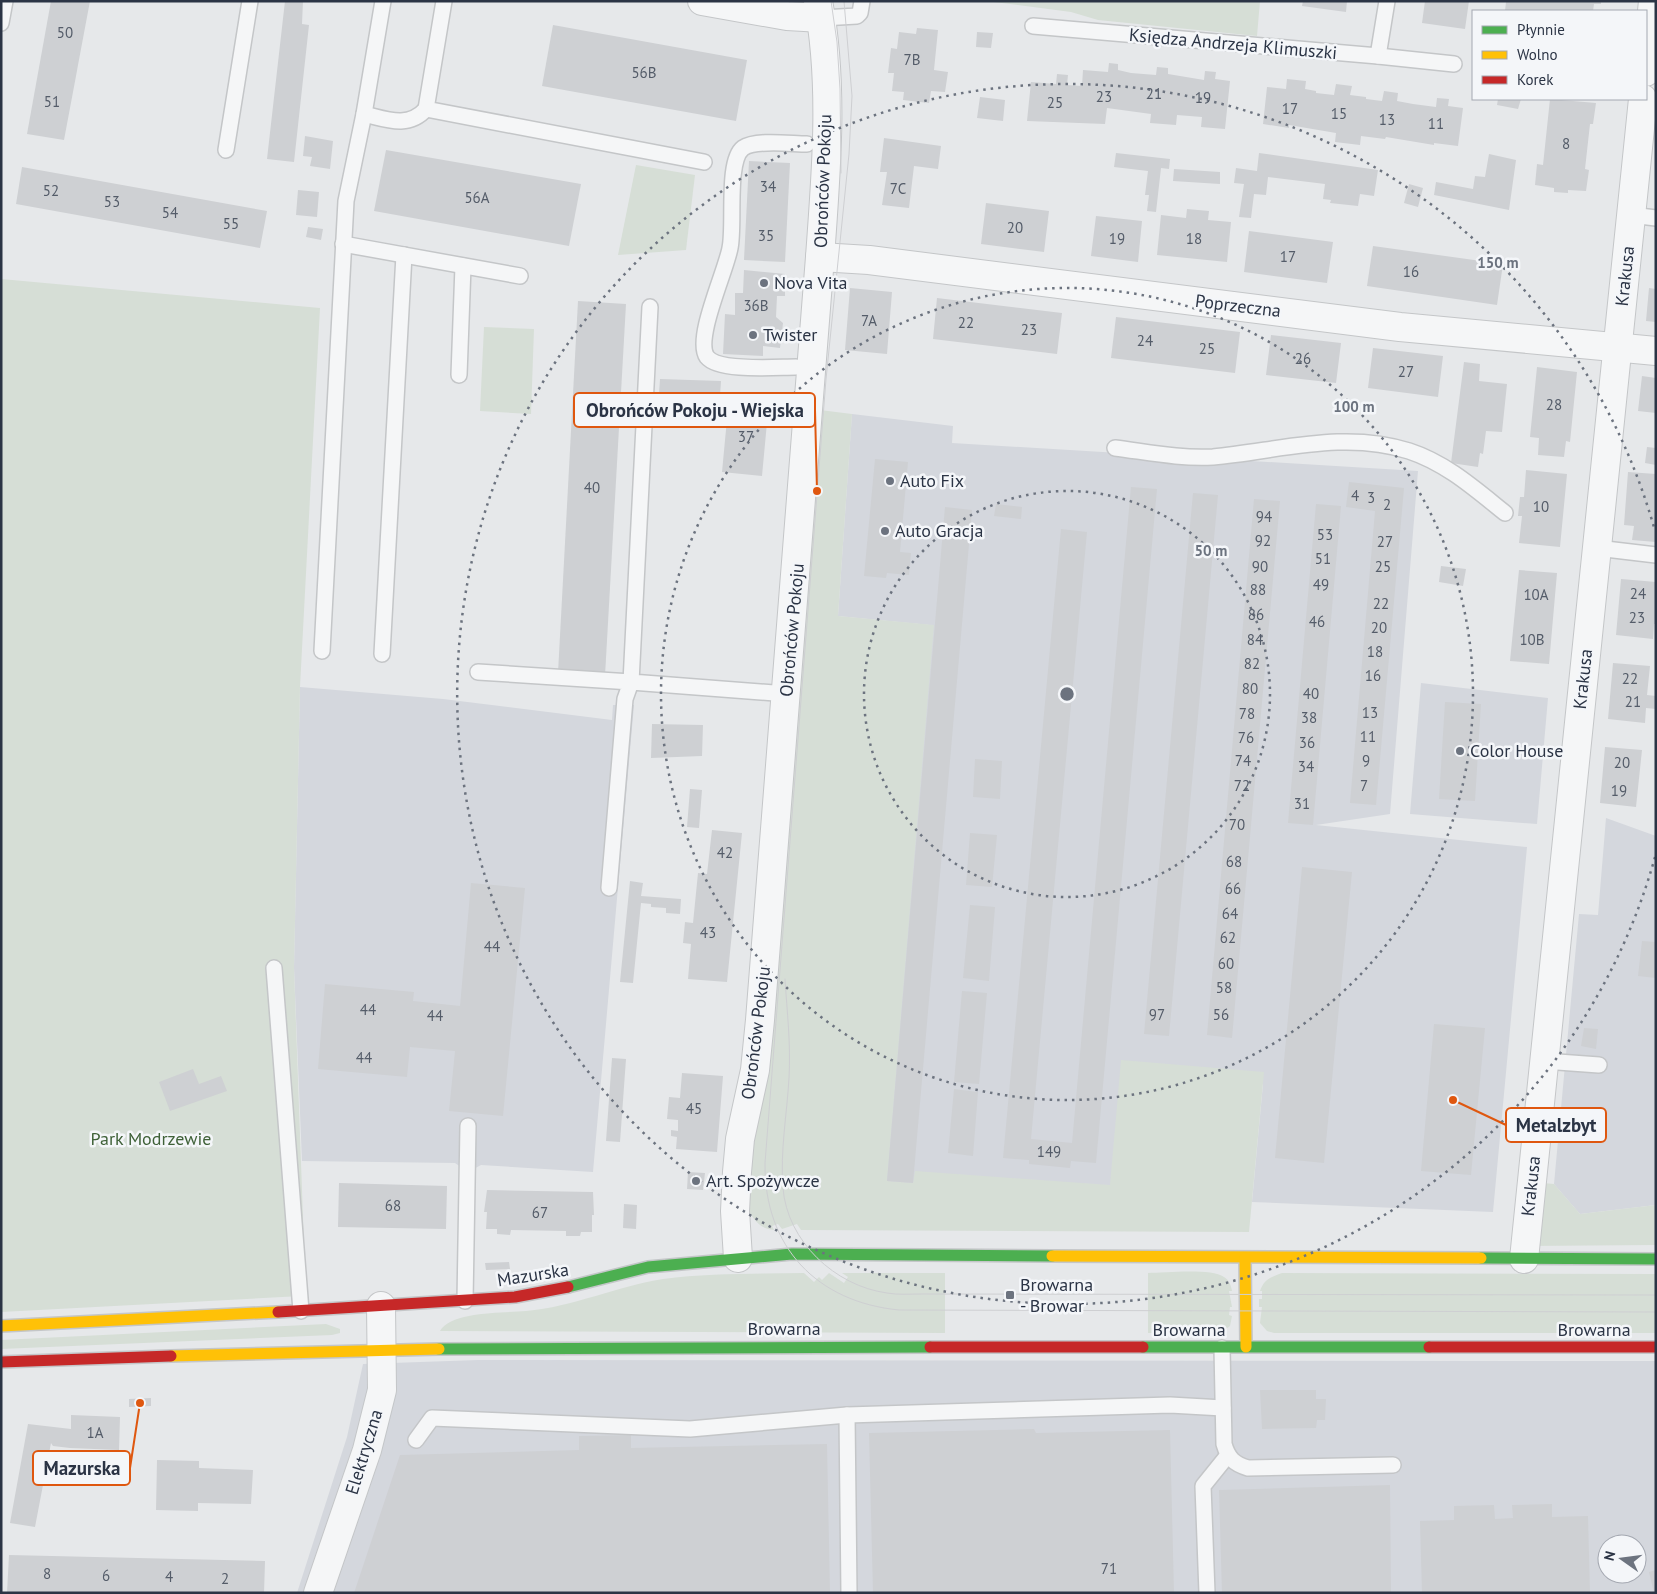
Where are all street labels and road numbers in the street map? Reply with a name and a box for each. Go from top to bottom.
street label: Księdza Andrzeja Klimuszki [1128,23,1338,64]
street label: Obrońców Pokoju [809,114,836,248]
street label: Krakusa [1610,245,1639,307]
street label: Poprzeczna [1194,289,1282,322]
street label: Obrońców Pokoju [774,562,809,698]
street label: Krakusa [1568,648,1597,710]
street label: Obrońców Pokoju [736,965,775,1101]
street label: Krakusa [1516,1155,1545,1217]
street label: Mazurska [495,1258,570,1292]
street label: Browarna [747,1317,821,1340]
street label: Browarna [1152,1318,1226,1341]
street label: Browarna [1557,1318,1631,1341]
street label: Elektryczna [340,1407,387,1497]

